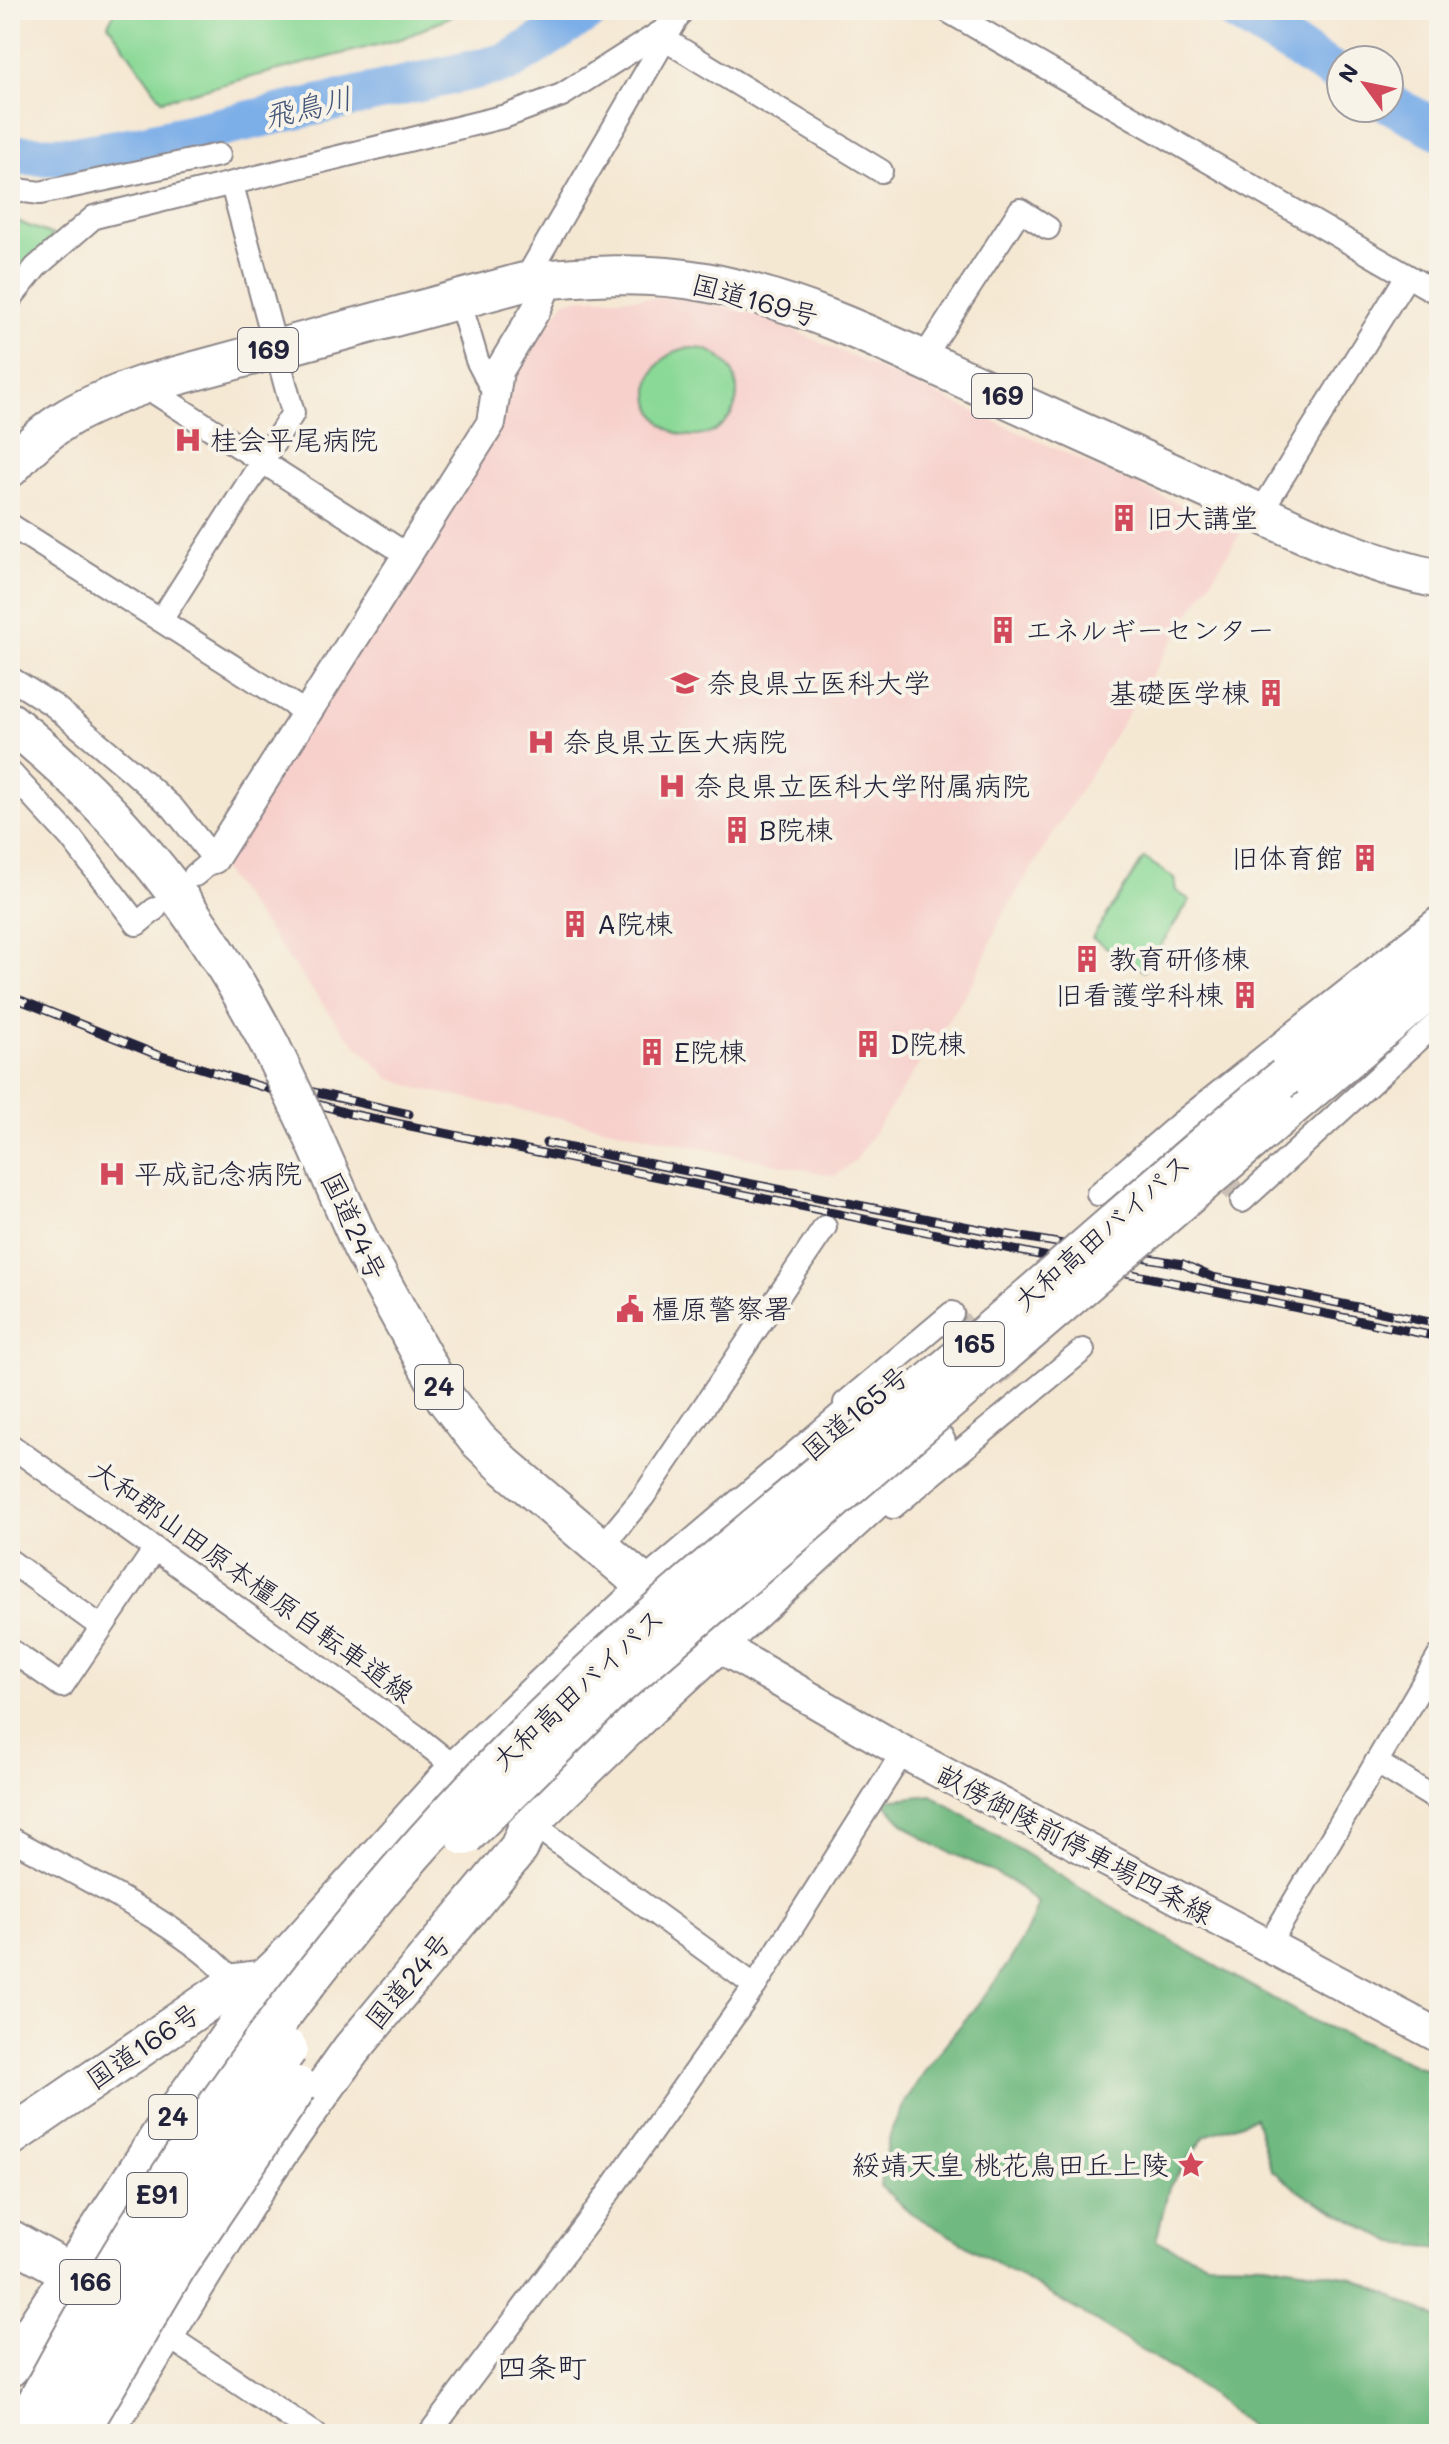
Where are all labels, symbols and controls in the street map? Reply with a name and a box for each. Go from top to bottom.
north arrow [1325,44,1405,124]
text: N [1331,58,1365,88]
water label: 飛鳥川 [259,76,356,136]
street label: 国道169号 [688,265,823,333]
road number: 169 [238,328,298,372]
road number: 169 [972,374,1032,418]
place label: 桂会平尾病院 [210,421,378,457]
hospital icon: 桂会平尾病院 [173,425,203,455]
place label: 旧大講堂 [1146,499,1258,535]
building icon: 旧大講堂 [1109,503,1139,533]
place label: エネルギーセンター [1025,611,1275,647]
building icon: エネルギーセンター [988,615,1018,645]
place label: 奈良県立医科大学 [707,664,931,700]
school or university icon: 奈良県立医科大学 [670,668,700,698]
place label: 基礎医学棟 [1109,674,1249,710]
building icon: 基礎医学棟 [1256,678,1286,708]
place label: 奈良県立医大病院 [563,723,787,759]
hospital icon: 奈良県立医大病院 [526,727,556,757]
place label: 奈良県立医科大学附属病院 [694,767,1030,803]
hospital icon: 奈良県立医科大学附属病院 [657,771,687,801]
place label: B院棟 [759,811,832,847]
building icon: B院棟 [722,815,752,845]
place label: 旧体育館 [1231,839,1343,875]
building icon: 旧体育館 [1350,843,1380,873]
place label: A院棟 [597,905,672,941]
building icon: A院棟 [560,909,590,939]
place label: 教育研修棟 [1109,940,1249,976]
building icon: 教育研修棟 [1072,944,1102,974]
place label: 旧看護学科棟 [1055,976,1223,1012]
building icon: 旧看護学科棟 [1230,980,1260,1010]
place label: D院棟 [890,1025,965,1061]
building icon: D院棟 [853,1029,883,1059]
place label: E院棟 [674,1033,746,1069]
building icon: E院棟 [637,1037,667,1067]
street label: 大和高田バイパス [1005,1144,1197,1318]
place label: 平成記念病院 [134,1155,302,1191]
hospital icon: 平成記念病院 [97,1159,127,1189]
street label: 国道24号 [314,1165,396,1286]
place label: 橿原警察署 [652,1290,792,1326]
public building icon: 橿原警察署 [615,1294,645,1324]
road number: 165 [944,1322,1004,1366]
street label: 国道165号 [793,1357,916,1468]
road number: 24 [415,1365,463,1409]
street label: 大和郡山田原本橿原自転車道線 [83,1450,422,1710]
street label: 大和高田バイパス [483,1599,671,1778]
street label: 畝傍御陵前停車場四条線 [931,1755,1220,1931]
street label: 国道24号 [356,1924,458,2036]
street label: 国道166号 [78,1994,207,2097]
road number: 24 [149,2095,197,2139]
place label: 綏靖天皇 桃花鳥田丘上陵 [852,2146,1169,2182]
place icon: 綏靖天皇 桃花鳥田丘上陵 [1176,2150,1206,2180]
road number: E91 [127,2173,187,2217]
road number: 166 [60,2260,120,2304]
district label: 四条町 [497,2346,587,2386]

